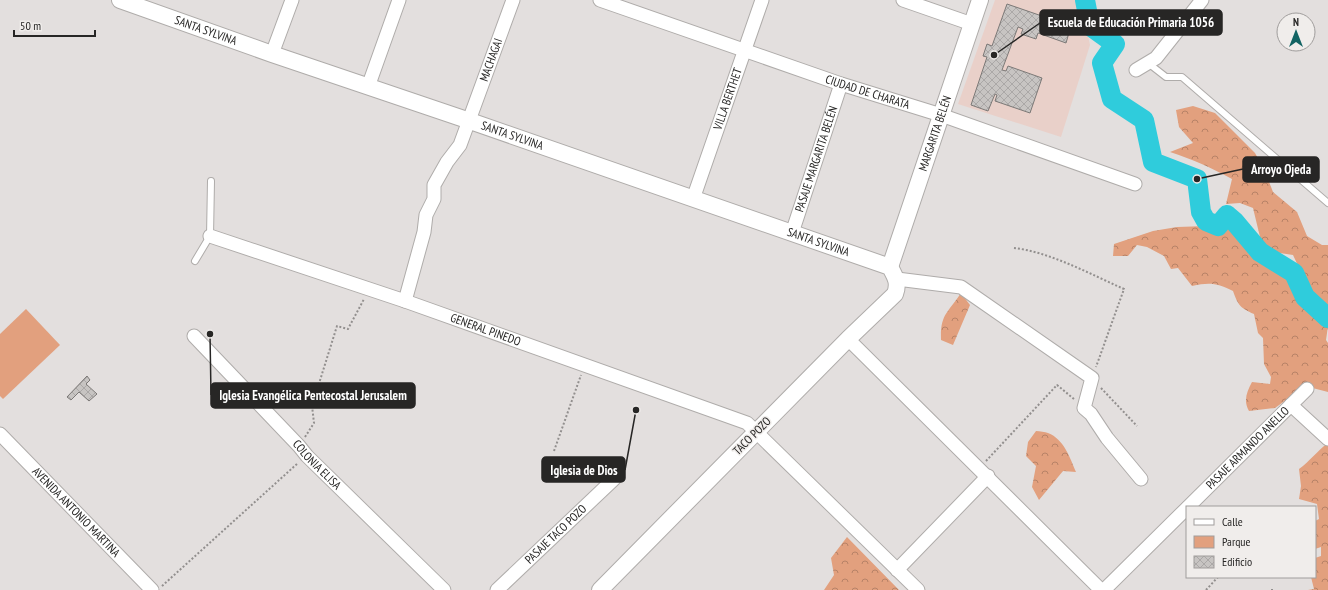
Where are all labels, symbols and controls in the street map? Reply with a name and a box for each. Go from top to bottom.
callout: Escuela de Educación Primaria 1056 [1040,10,1222,35]
scale bar [14,12,95,38]
street label: SANTA SYLVINA [173,12,239,48]
north arrow [1276,12,1316,52]
text: Escuela de Educación Primaria 1056 [1048,14,1214,31]
text: N [1293,15,1299,29]
text: 50 m [20,18,41,33]
street label: MACHAGAI [476,36,505,83]
street label: VILLA BERTHET [709,65,745,133]
street label: CIUDAD DE CHARATA [824,71,912,112]
street label: MARGARITA BELÉN [915,93,954,173]
street label: PASAJE MARGARITA BELÉN [791,104,840,214]
street label: SANTA SYLVINA [479,117,546,153]
callout: Arroyo Ojeda [1243,157,1319,182]
text: Arroyo Ojeda [1250,161,1311,178]
street label: SANTA SYLVINA [785,224,852,259]
street label: GENERAL PINEDO [448,310,523,349]
callout: Iglesia Evangélica Pentecostal Jerusalem [211,383,415,408]
text: Iglesia Evangélica Pentecostal Jerusalem [219,387,407,404]
street label: PASAJE ARMANDO ANELLO [1203,403,1292,492]
street label: TACO POZO [729,413,774,458]
street label: COLONIA ELISA [290,436,345,493]
callout: Iglesia de Dios [542,457,625,482]
text: Iglesia de Dios [550,462,618,479]
street label: AVENIDA ANTONIO MARTINA [29,464,124,560]
street label: PASAJE TACO POZO [521,501,590,567]
legend [1186,506,1316,578]
text: Calle [1222,514,1243,529]
text: Parque [1222,534,1251,549]
text: Edificio [1222,554,1252,569]

